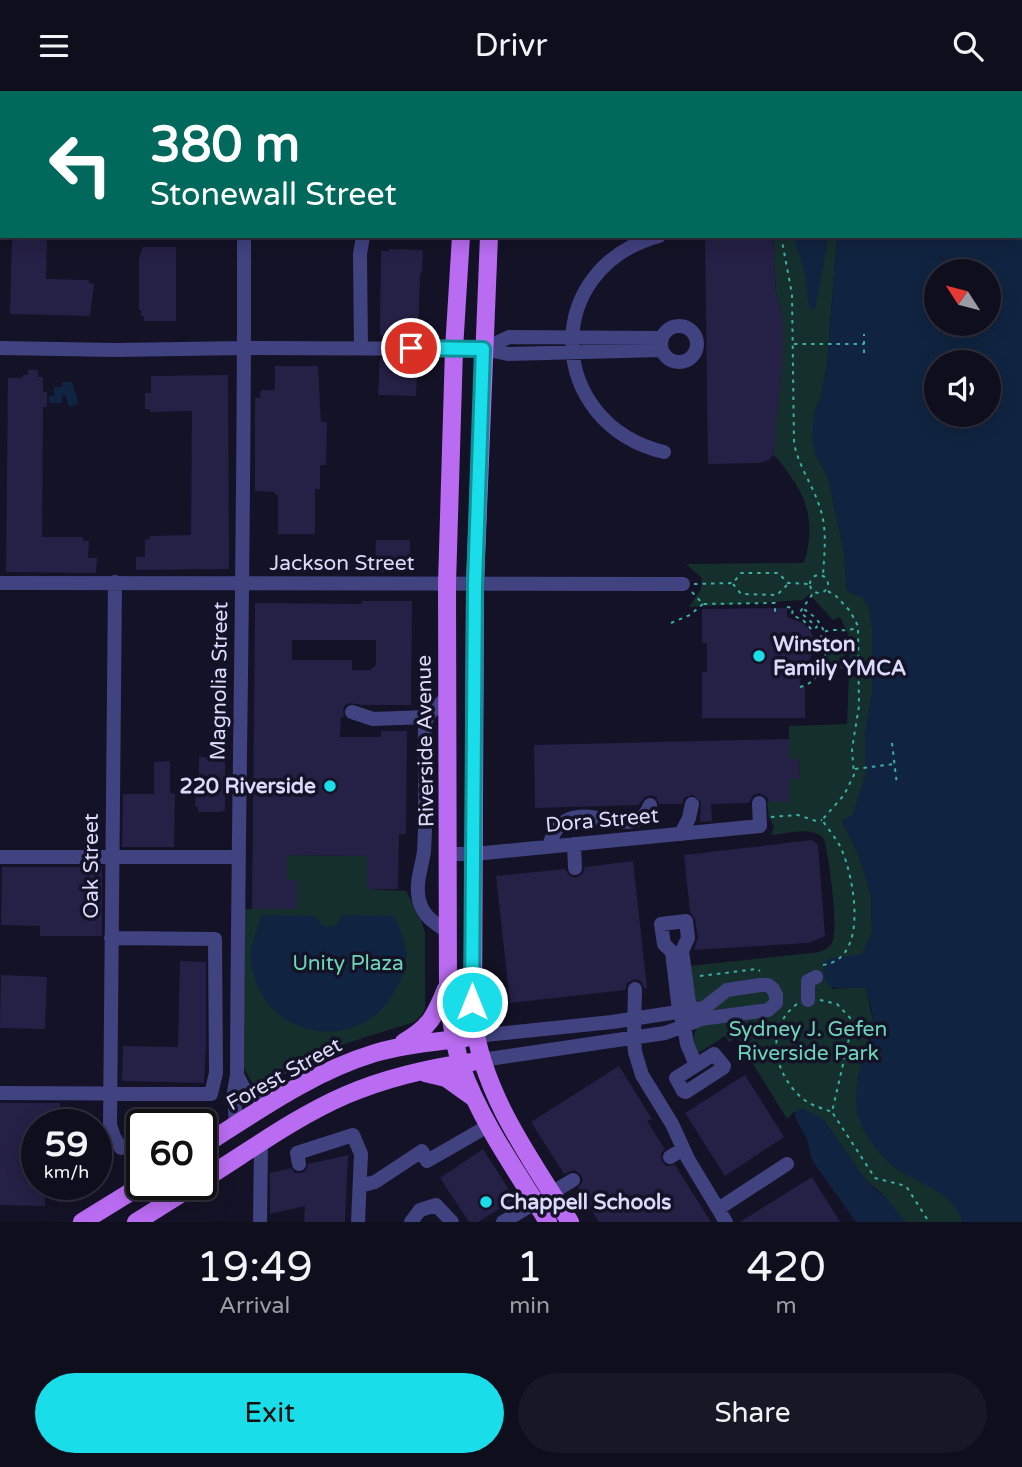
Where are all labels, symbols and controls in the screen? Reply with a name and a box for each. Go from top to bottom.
icon: menu [35,27,73,65]
text: Drivr [474,27,548,65]
icon: search [949,27,987,65]
text: 380 m [150,116,300,175]
icon: left [35,119,126,210]
text: Stonewall Street [150,176,397,214]
north arrow [924,259,1001,336]
map controls [924,259,1001,427]
pin [381,318,441,378]
icon: arrive [392,329,430,367]
button: sound [924,350,1001,427]
street label: Jackson Street [269,551,415,576]
street label: Magnolia Street [206,601,233,761]
place label: Winston Family YMCA [773,632,906,681]
marker: Winston Family YMCA [751,648,767,664]
street label: Riverside Avenue [411,655,440,827]
place label: 220 Riverside [179,774,316,799]
marker: 220 Riverside [322,778,338,794]
street label: Dora Street [544,803,660,838]
street label: Oak Street [79,813,104,919]
park label: Unity Plaza [292,951,404,976]
position arrow [435,965,509,1039]
park label: Sydney J. Gefen Riverside Park [729,1017,887,1066]
street label: Forest Street [222,1033,346,1116]
speed limit sign: 60 [126,1109,217,1200]
text: 59 [45,1124,88,1166]
text: km/h [44,1161,89,1183]
place label: Chappell Schools [500,1190,671,1215]
marker: Chappell Schools [478,1194,494,1210]
text: 19:49 [196,1242,313,1293]
text: 1 [516,1242,543,1293]
text: 420 [746,1242,826,1293]
text: Arrival [219,1292,290,1320]
text: min [509,1292,550,1320]
text: m [775,1292,797,1320]
button: Exit [35,1373,504,1453]
button: Share [518,1373,987,1453]

